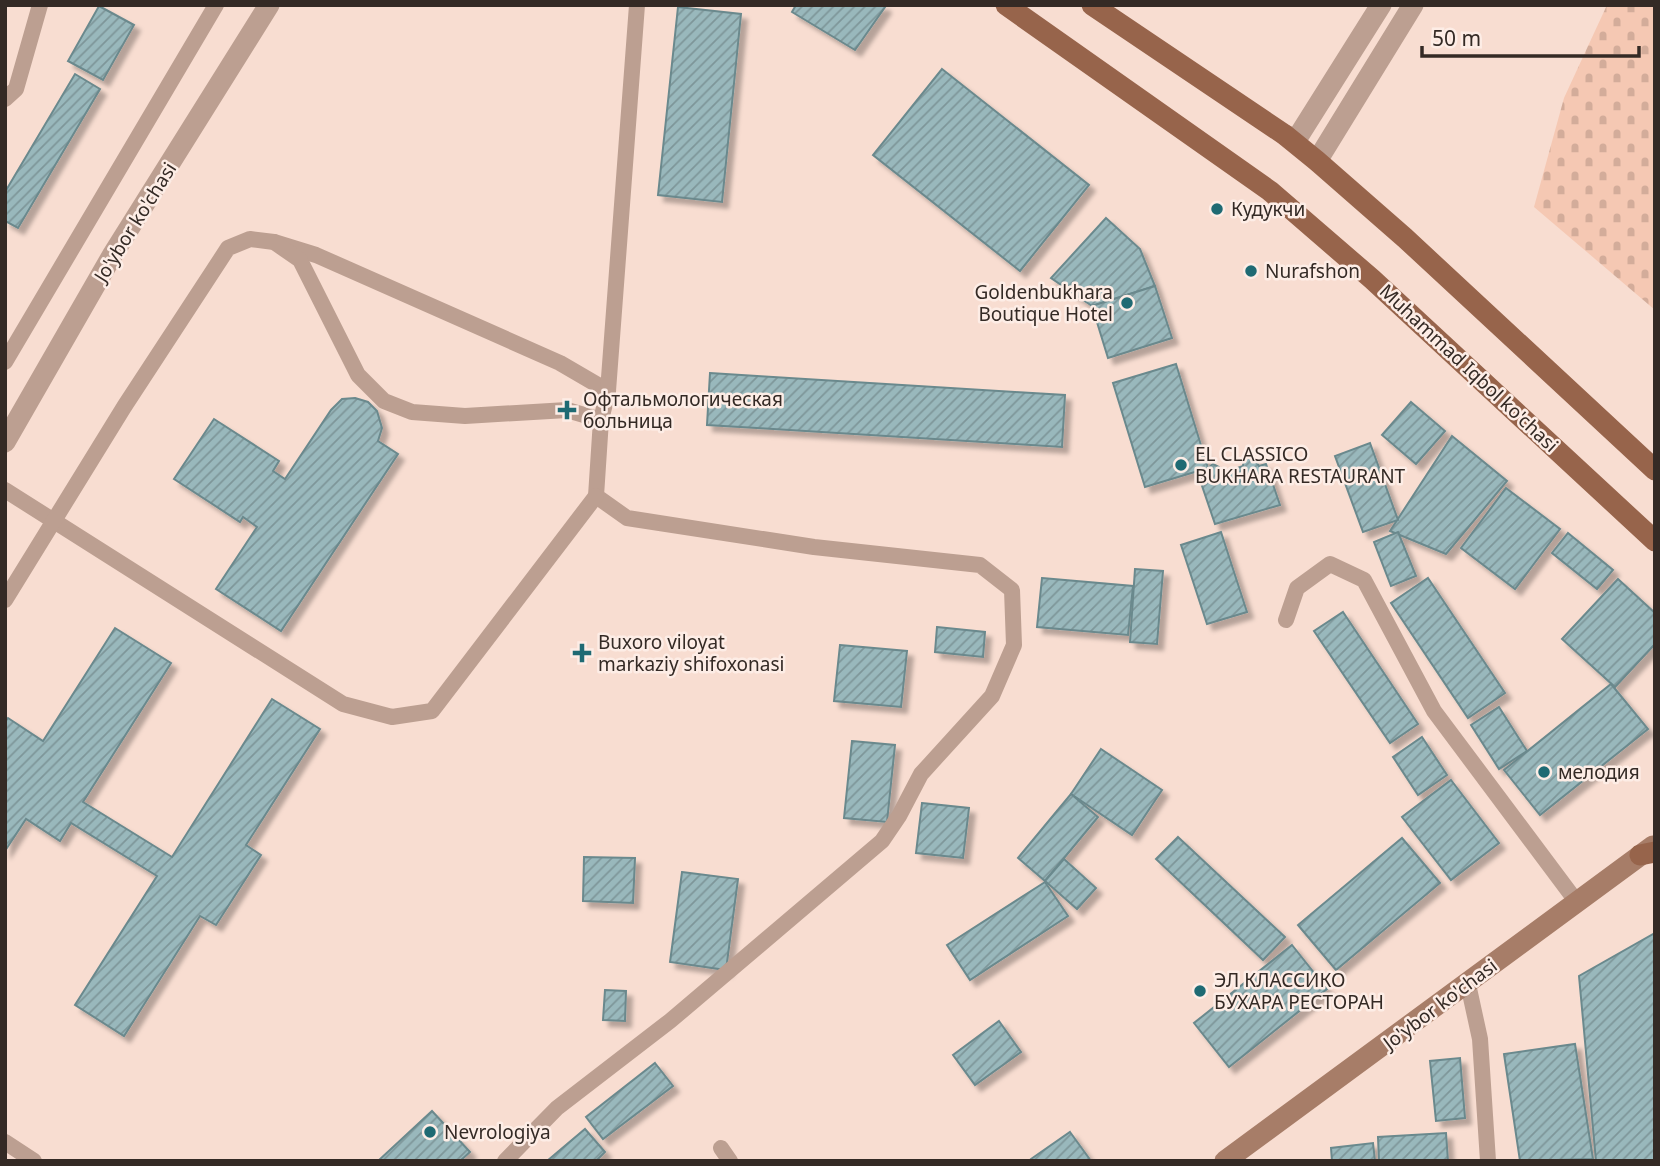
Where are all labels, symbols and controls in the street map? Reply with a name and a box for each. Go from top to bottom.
scale bar [1422,14,1639,58]
text: 50 m [1432,24,1481,52]
street label: Jo'ybor ko'chasi [87,157,182,288]
place label: Кудукчи [1231,196,1305,222]
marker: Кудукчи [1209,201,1225,217]
place label: Nurafshon [1265,258,1360,284]
marker: Nurafshon [1243,263,1259,279]
street label: Muhammad Iqbol ko'chasi [1374,278,1564,458]
place label: Goldenbukhara Boutique Hotel [975,279,1113,327]
marker: Goldenbukhara Boutique Hotel [1119,295,1135,311]
place label: Офтальмологическая больница [583,386,783,434]
marker: Офтальмологическая больница [557,400,577,420]
place label: EL CLASSICO BUKHARA RESTAURANT [1195,441,1406,489]
marker: EL CLASSICO BUKHARA RESTAURANT [1173,457,1189,473]
place label: Buxoro viloyat markaziy shifoxonasi [598,629,785,677]
marker: Buxoro viloyat markaziy shifoxonasi [572,643,592,663]
place label: мелодия [1558,759,1640,785]
marker: мелодия [1536,764,1552,780]
street label: Jo'ybor ko'chasi [1376,953,1502,1057]
place label: ЭЛ КЛАССИКО БУХАРА РЕСТОРАН [1214,967,1384,1015]
marker: ЭЛ КЛАССИКО БУХАРА РЕСТОРАН [1192,983,1208,999]
place label: Nevrologiya [444,1119,551,1145]
marker: Nevrologiya [422,1124,438,1140]

